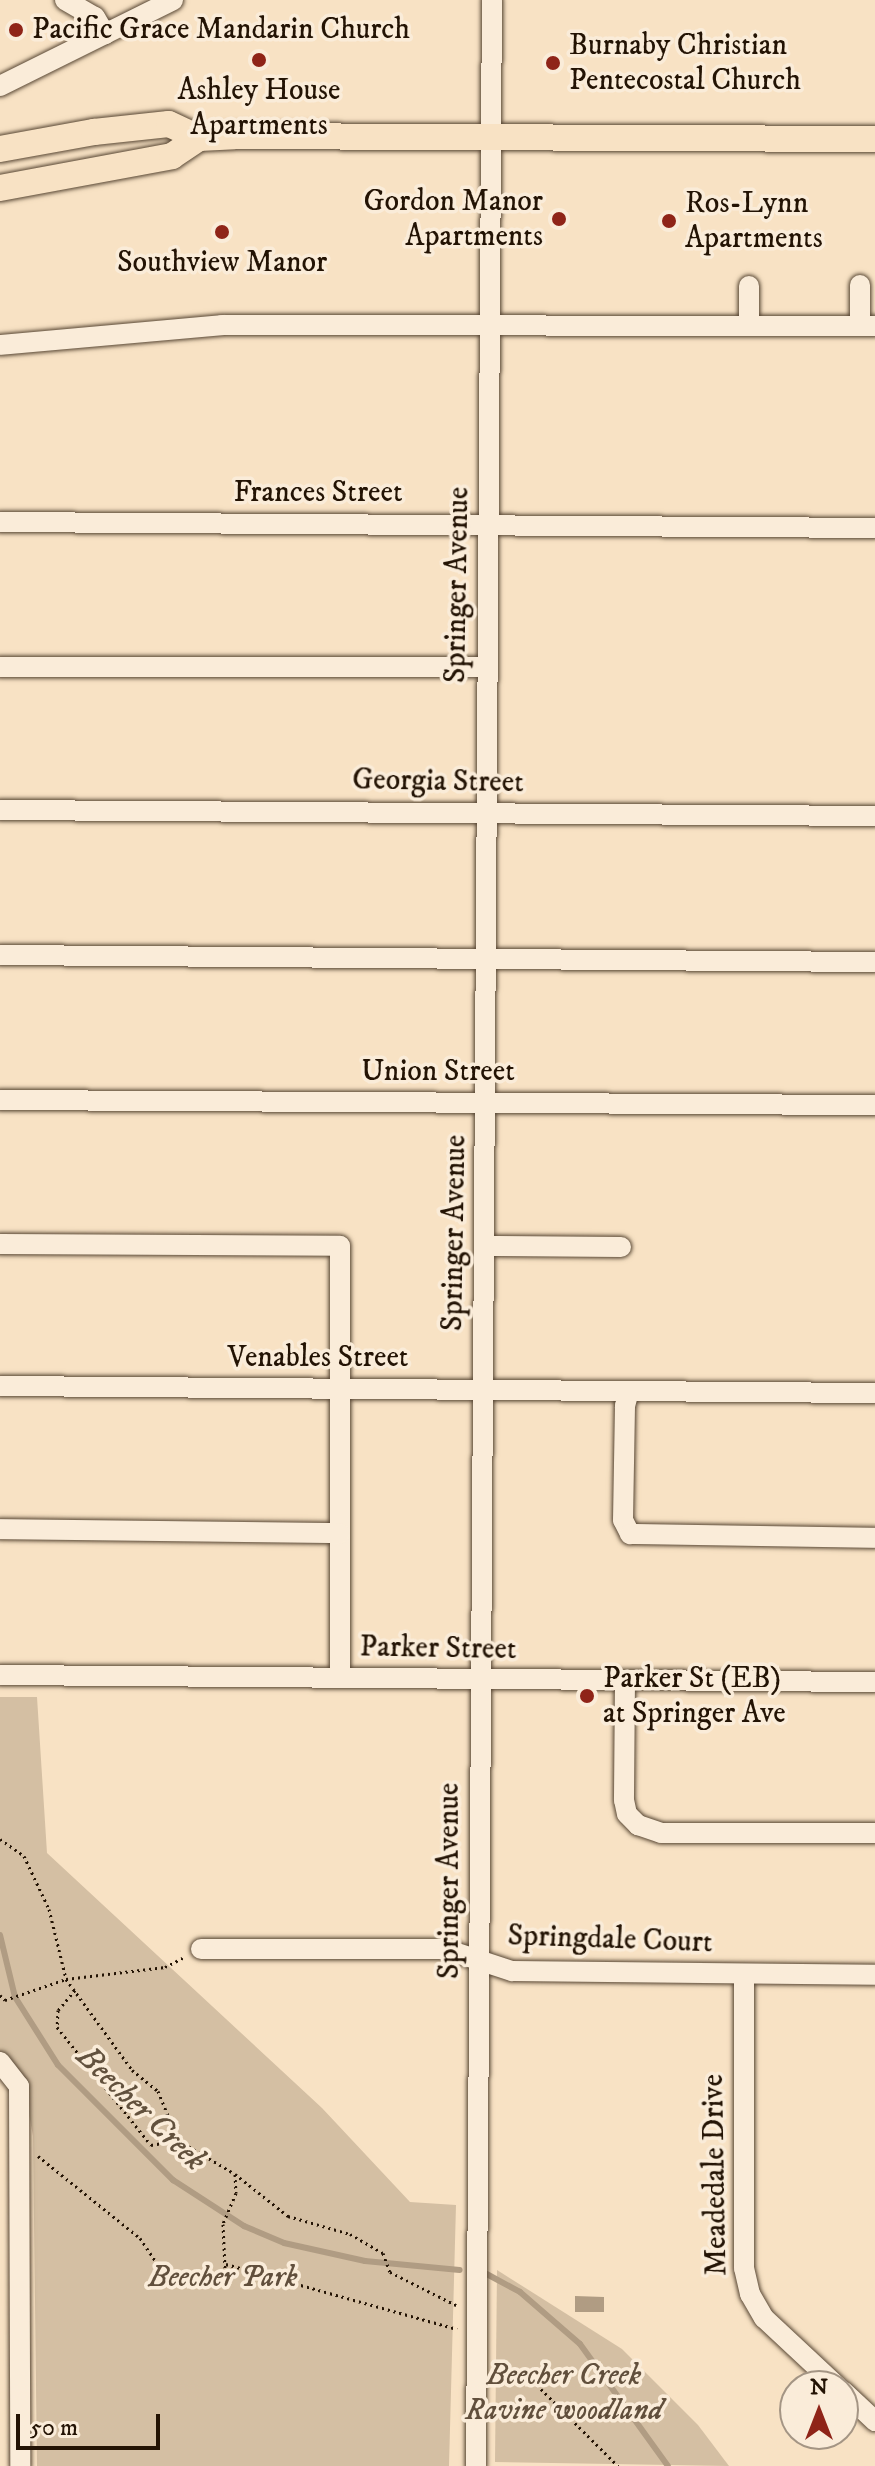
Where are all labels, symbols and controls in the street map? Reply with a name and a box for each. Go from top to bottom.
place label: Pacific Grace Mandarin Church [32,12,410,48]
marker: Pacific Grace Mandarin Church [7,21,25,39]
place label: Burnaby Christian Pentecostal Church [569,28,801,98]
marker: Ashley House Apartments [250,51,268,69]
marker: Burnaby Christian Pentecostal Church [544,54,562,72]
place label: Ashley House Apartments [177,73,341,144]
place label: Gordon Manor Apartments [363,184,543,254]
place label: Ros-Lynn Apartments [685,186,823,256]
marker: Gordon Manor Apartments [550,210,568,228]
marker: Ros-Lynn Apartments [660,212,678,230]
marker: Southview Manor [213,223,231,241]
place label: Southview Manor [117,245,327,281]
street label: Frances Street [233,475,403,511]
street label: Springer Avenue [438,487,478,683]
street label: Georgia Street [352,763,524,801]
street label: Union Street [361,1054,515,1090]
street label: Springer Avenue [435,1135,475,1331]
street label: Venables Street [228,1340,408,1376]
street label: Parker Street [359,1630,517,1668]
place label: Parker St (EB) at Springer Ave [603,1661,786,1732]
marker: Parker St (EB) at Springer Ave [578,1687,596,1705]
street label: Springer Avenue [432,1783,468,1979]
street label: Springdale Court [507,1918,713,1962]
water label: Beecher Creek [68,2038,214,2180]
street label: Meadedale Drive [696,2074,736,2276]
park label: Beecher Park [149,2260,297,2296]
park label: Beecher Creek Ravine woodland [465,2358,663,2428]
north arrow [779,2370,859,2450]
text: N [810,2374,828,2401]
scale bar [20,2398,164,2448]
text: 50 m [30,2413,78,2443]

